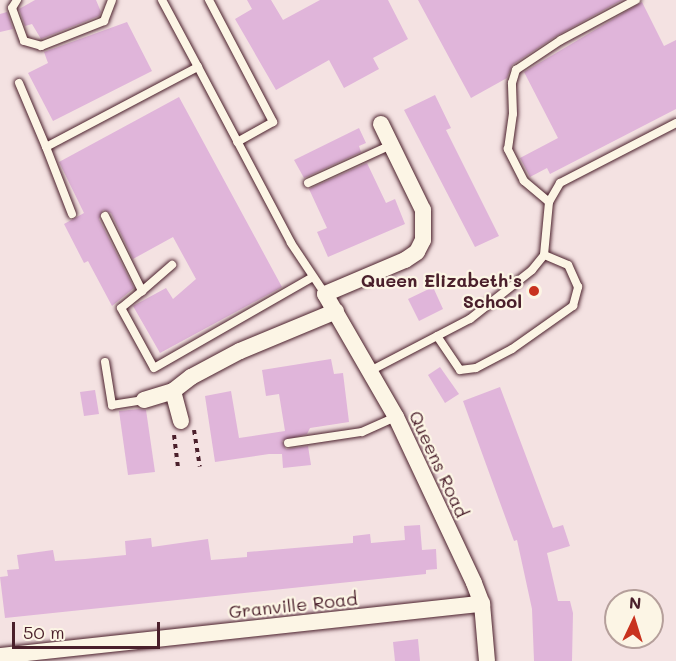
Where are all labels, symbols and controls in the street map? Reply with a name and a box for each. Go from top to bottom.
place label: Queen Elizabeth's School [361,270,522,312]
marker: Queen Elizabeth's School [527,284,541,298]
street label: Queens Road [405,407,473,521]
street label: Granville Road [228,587,358,623]
north arrow [604,589,664,649]
text: N [628,592,642,613]
scale bar [15,610,164,648]
text: 50 m [23,620,65,644]

